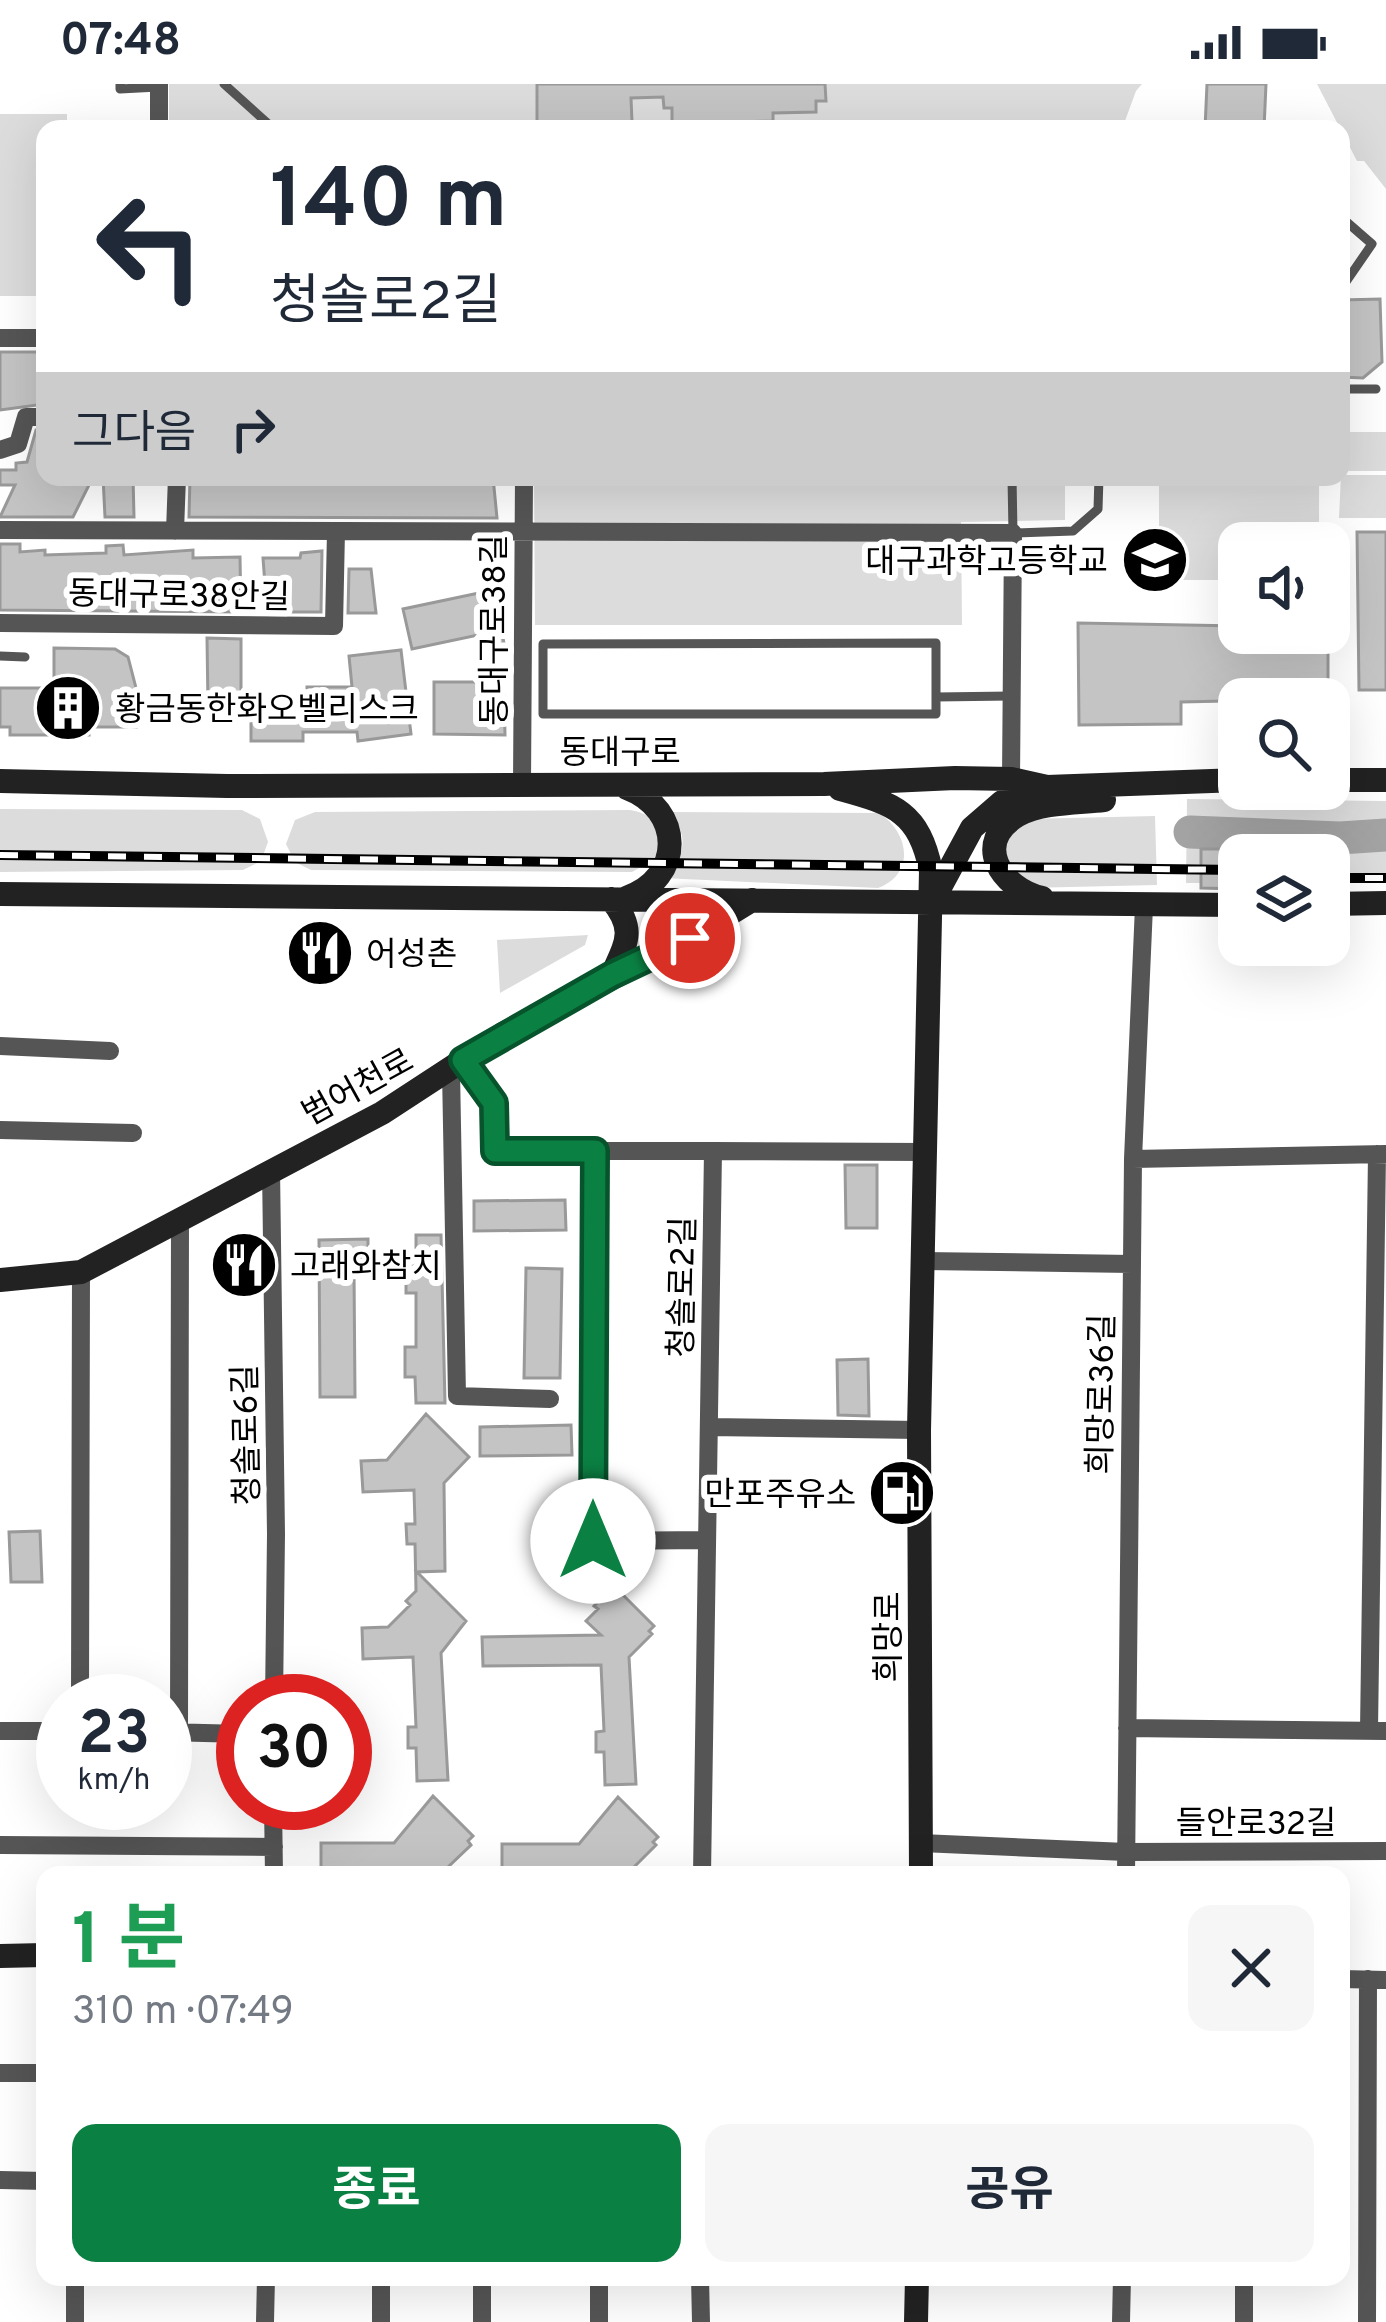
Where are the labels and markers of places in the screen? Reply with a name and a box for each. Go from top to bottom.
school or university icon: 대구과학고등학교 [1120,525,1190,595]
place label: 대구과학고등학교 [865,543,1108,585]
building icon: 황금동한화오벨리스크 [33,673,103,743]
place label: 황금동한화오벨리스크 [115,691,419,733]
pin [639,887,741,989]
restaurant icon: 어성촌 [285,918,355,988]
place label: 어성촌 [366,936,457,978]
restaurant icon: 고래와참치 [209,1230,279,1300]
place label: 고래와참치 [290,1248,442,1290]
fuel station icon: 만포주유소 [867,1458,937,1528]
place label: 만포주유소 [704,1476,856,1518]

